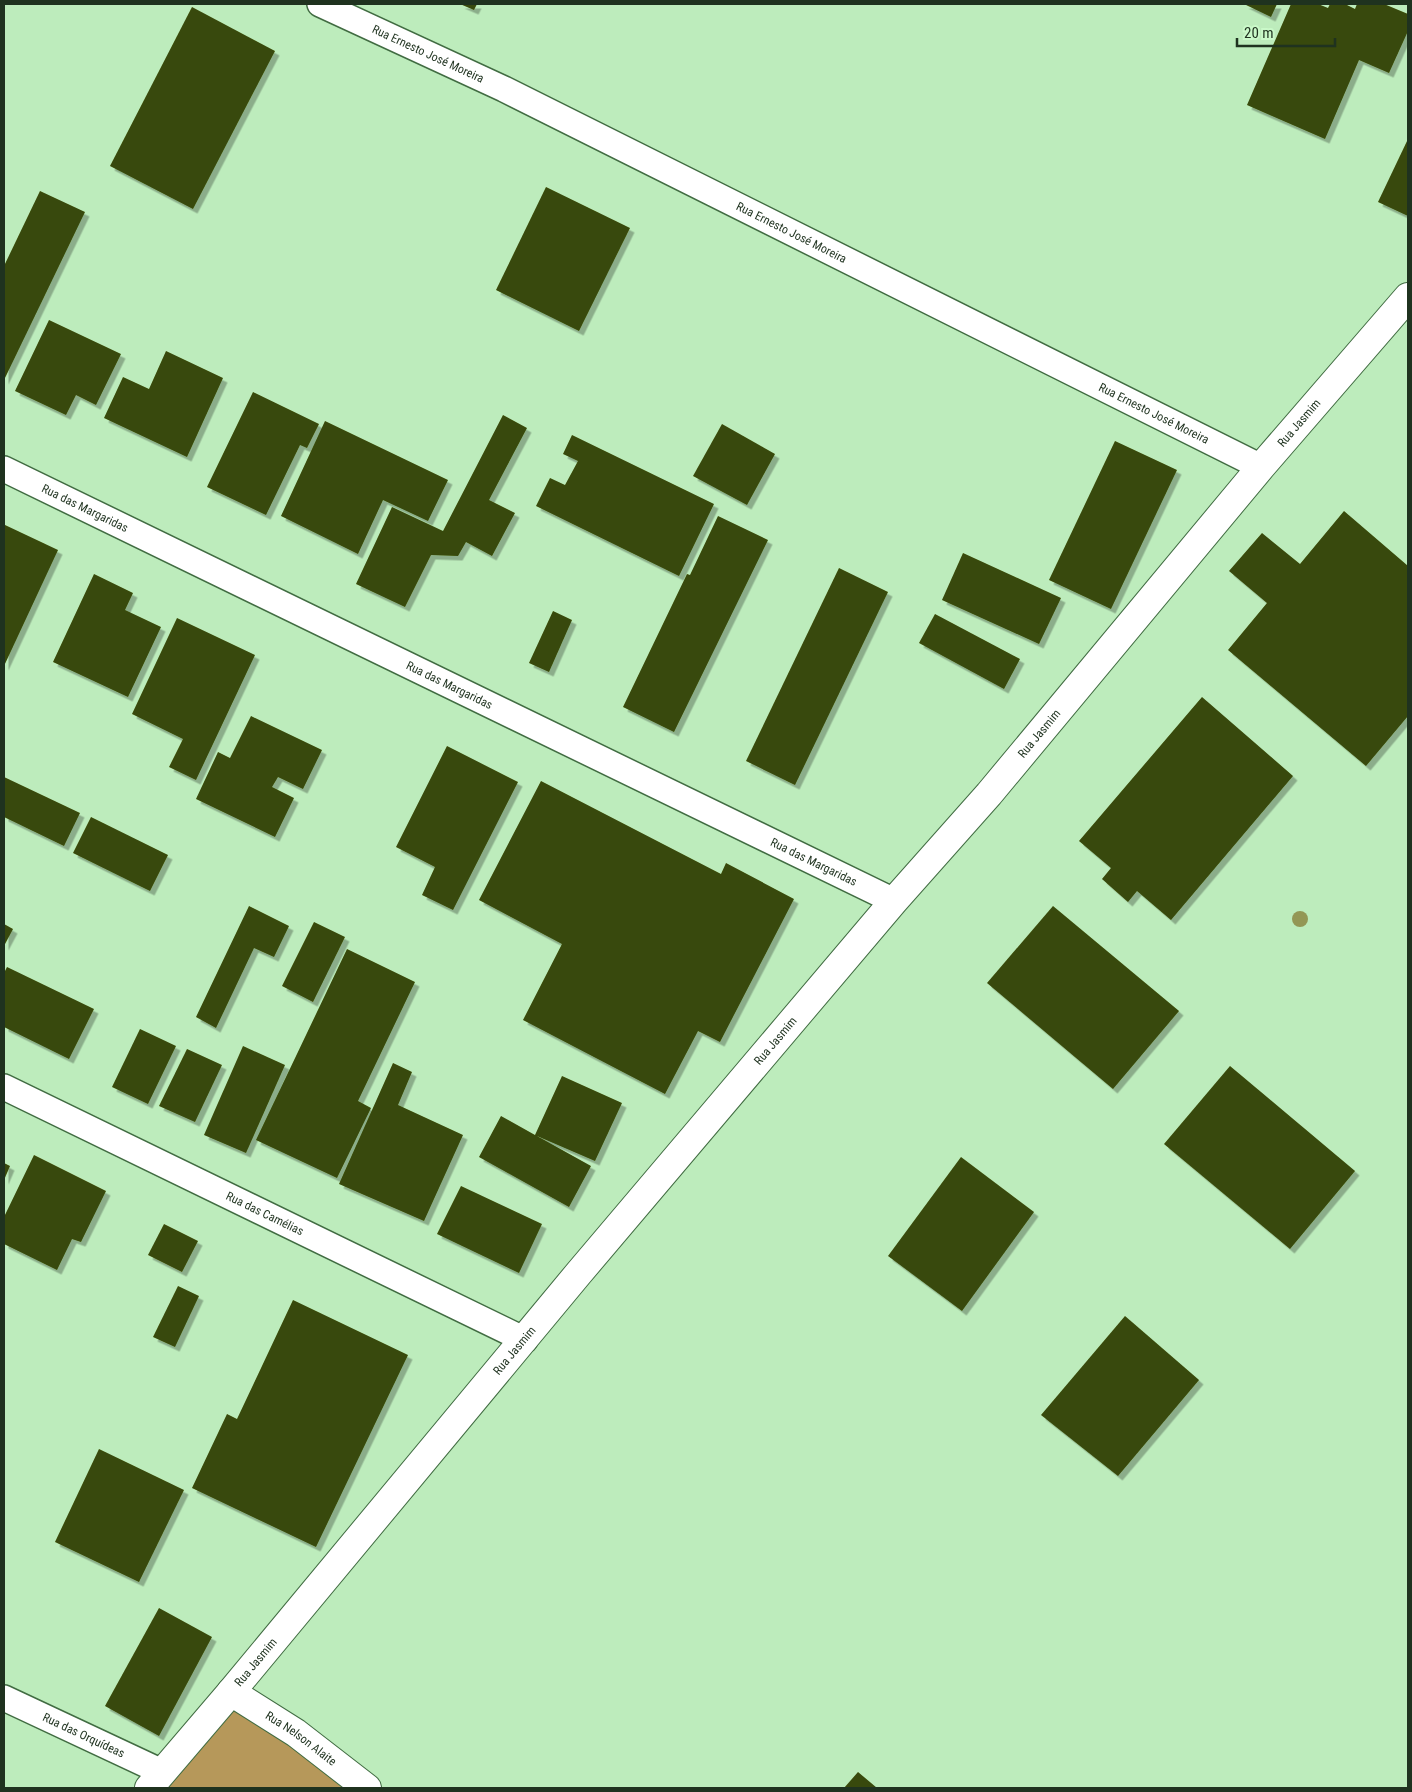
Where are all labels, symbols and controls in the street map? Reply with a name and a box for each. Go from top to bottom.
scale bar [1237,15,1334,47]
street label: Rua Ernesto José Moreira [370,22,486,86]
text: 20 m [1244,24,1274,42]
street label: Rua Ernesto José Moreira [734,199,849,266]
street label: Rua Ernesto José Moreira [1096,380,1211,447]
street label: Rua Jasmim [1275,396,1324,450]
street label: Rua das Margaridas [39,481,130,535]
street label: Rua das Margaridas [404,658,495,712]
street label: Rua Jasmim [1015,707,1063,761]
street label: Rua das Margaridas [768,835,859,889]
street label: Rua Jasmim [751,1014,800,1068]
street label: Rua das Camélias [224,1189,306,1238]
street label: Rua Jasmim [490,1324,539,1378]
street label: Rua Jasmim [232,1635,280,1689]
street label: Rua Nelson Alaite [263,1708,339,1769]
street label: Rua das Orquídeas [40,1710,127,1761]

